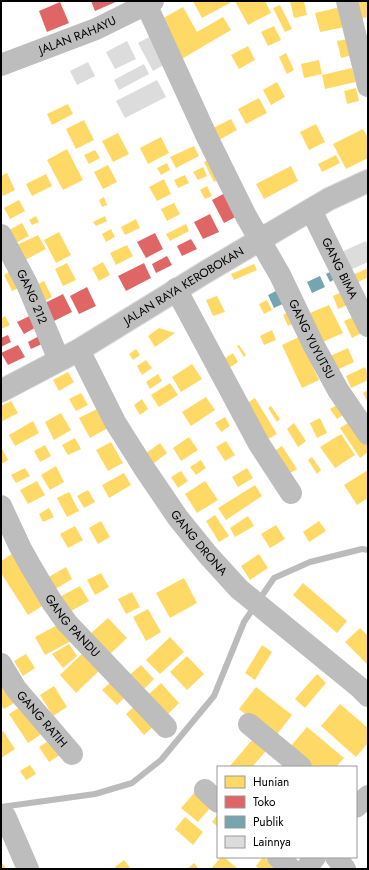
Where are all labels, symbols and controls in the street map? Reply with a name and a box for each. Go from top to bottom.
street label: JALAN RAHAYU [34,11,119,60]
street label: GANG BIMA [317,235,362,302]
street label: JALAN RAYA KEROBOKAN [118,242,247,330]
street label: GANG 212 [12,266,52,327]
street label: GANG YUYUTSU [284,296,339,382]
street label: GANG DRONA [166,507,232,580]
street label: GANG PANDU [40,591,104,661]
street label: GANG RATIH [12,687,72,752]
legend [217,766,357,858]
text: Hunian [253,773,289,791]
text: Toko [253,793,276,811]
text: Publik [253,813,284,831]
text: Lainnya [253,833,291,851]

